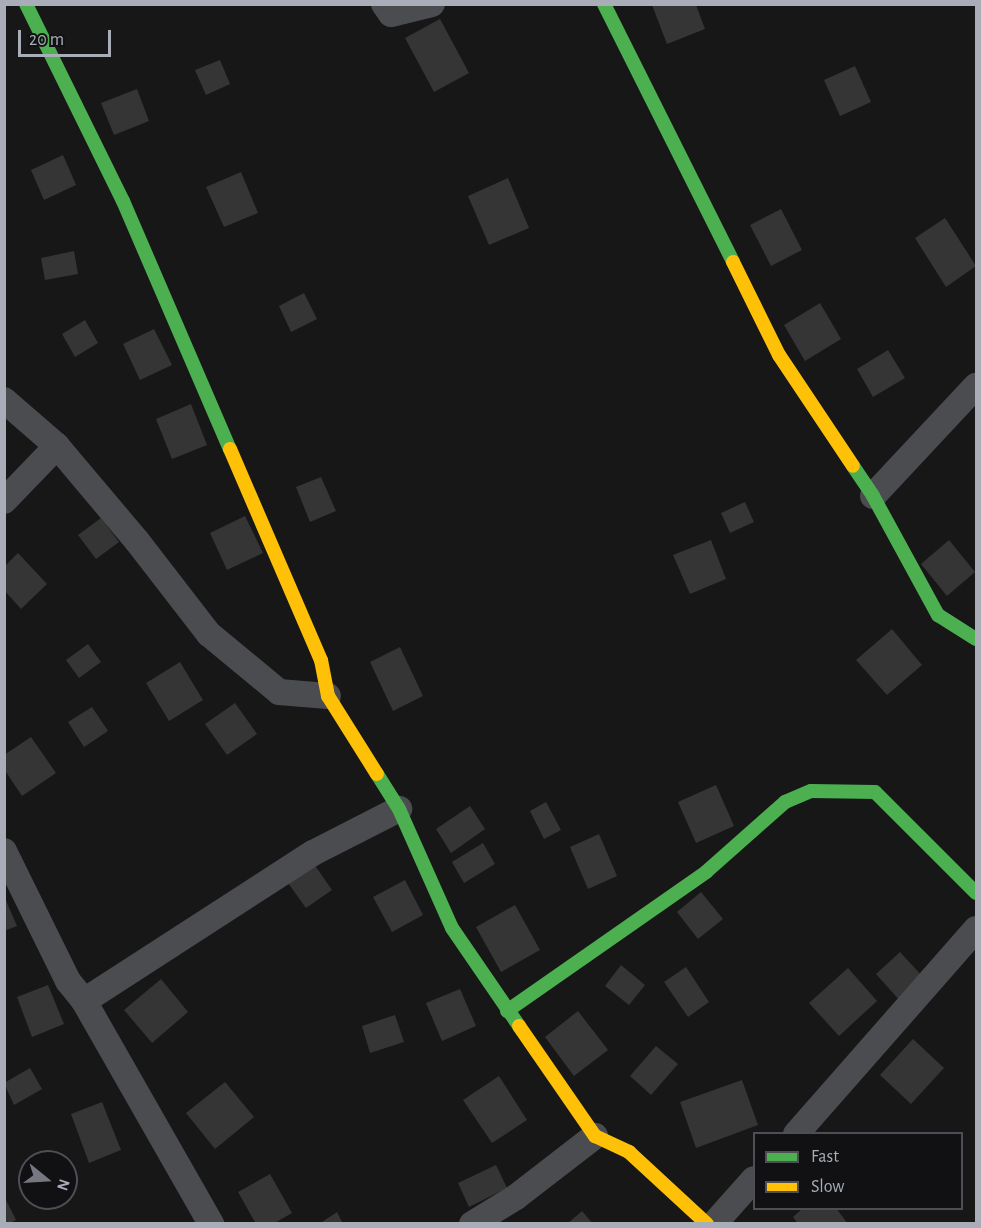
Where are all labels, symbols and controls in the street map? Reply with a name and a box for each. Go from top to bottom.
scale bar [21,18,114,56]
text: 20 m [29,31,64,49]
legend [753,1132,963,1210]
text: Fast [811,1148,839,1166]
north arrow [18,1150,78,1210]
text: N [54,1177,73,1193]
text: Slow [811,1178,844,1196]

